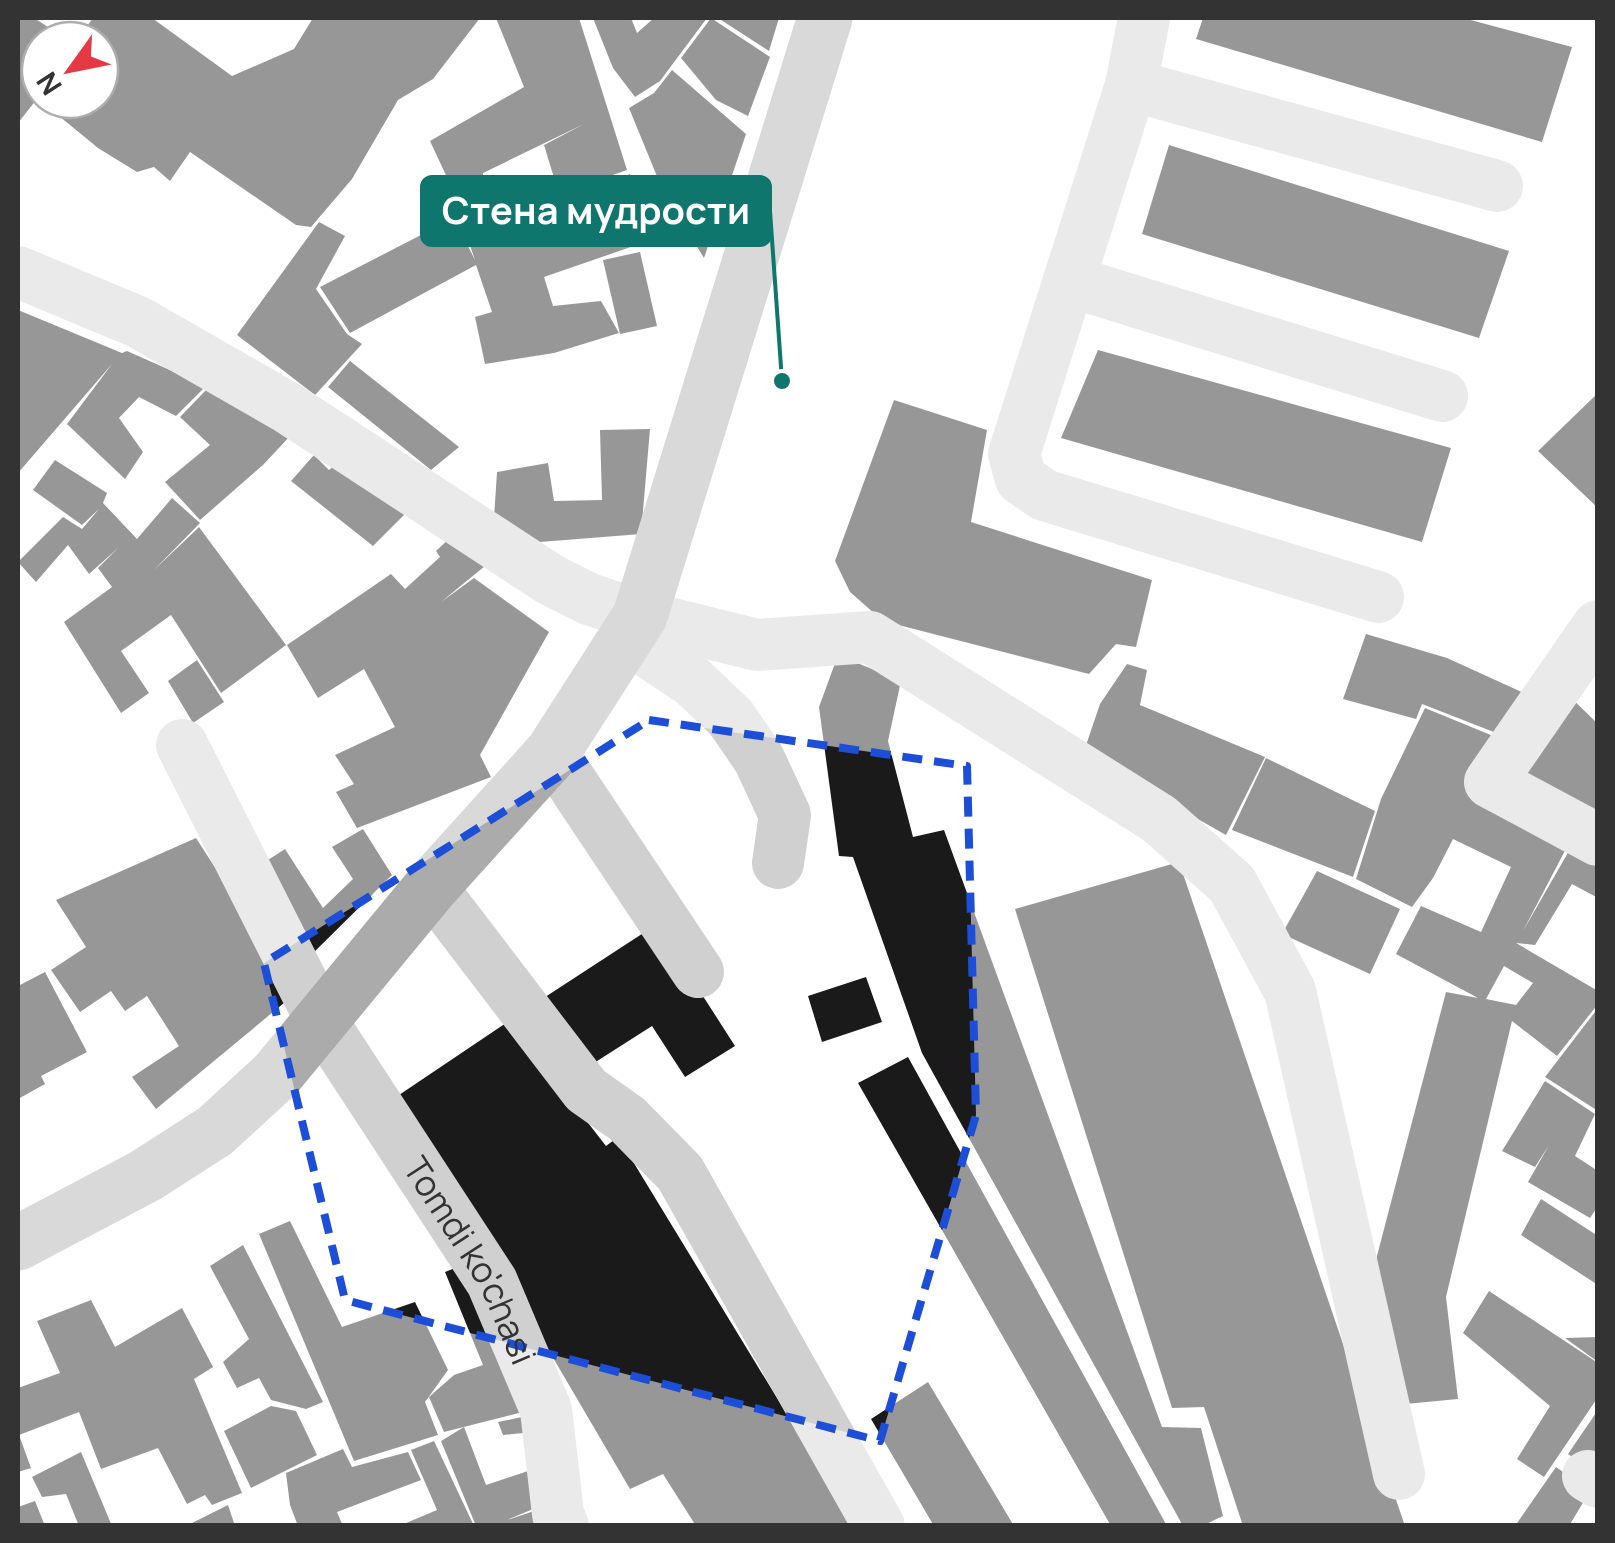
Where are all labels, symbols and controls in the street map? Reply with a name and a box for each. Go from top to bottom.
north arrow [20,20,120,120]
text: N [27,65,70,103]
callout: Стена мудрости [422,177,770,245]
text: Стена мудрости [442,183,750,235]
street label: Tomdi ko'chasi [393,1147,548,1372]

